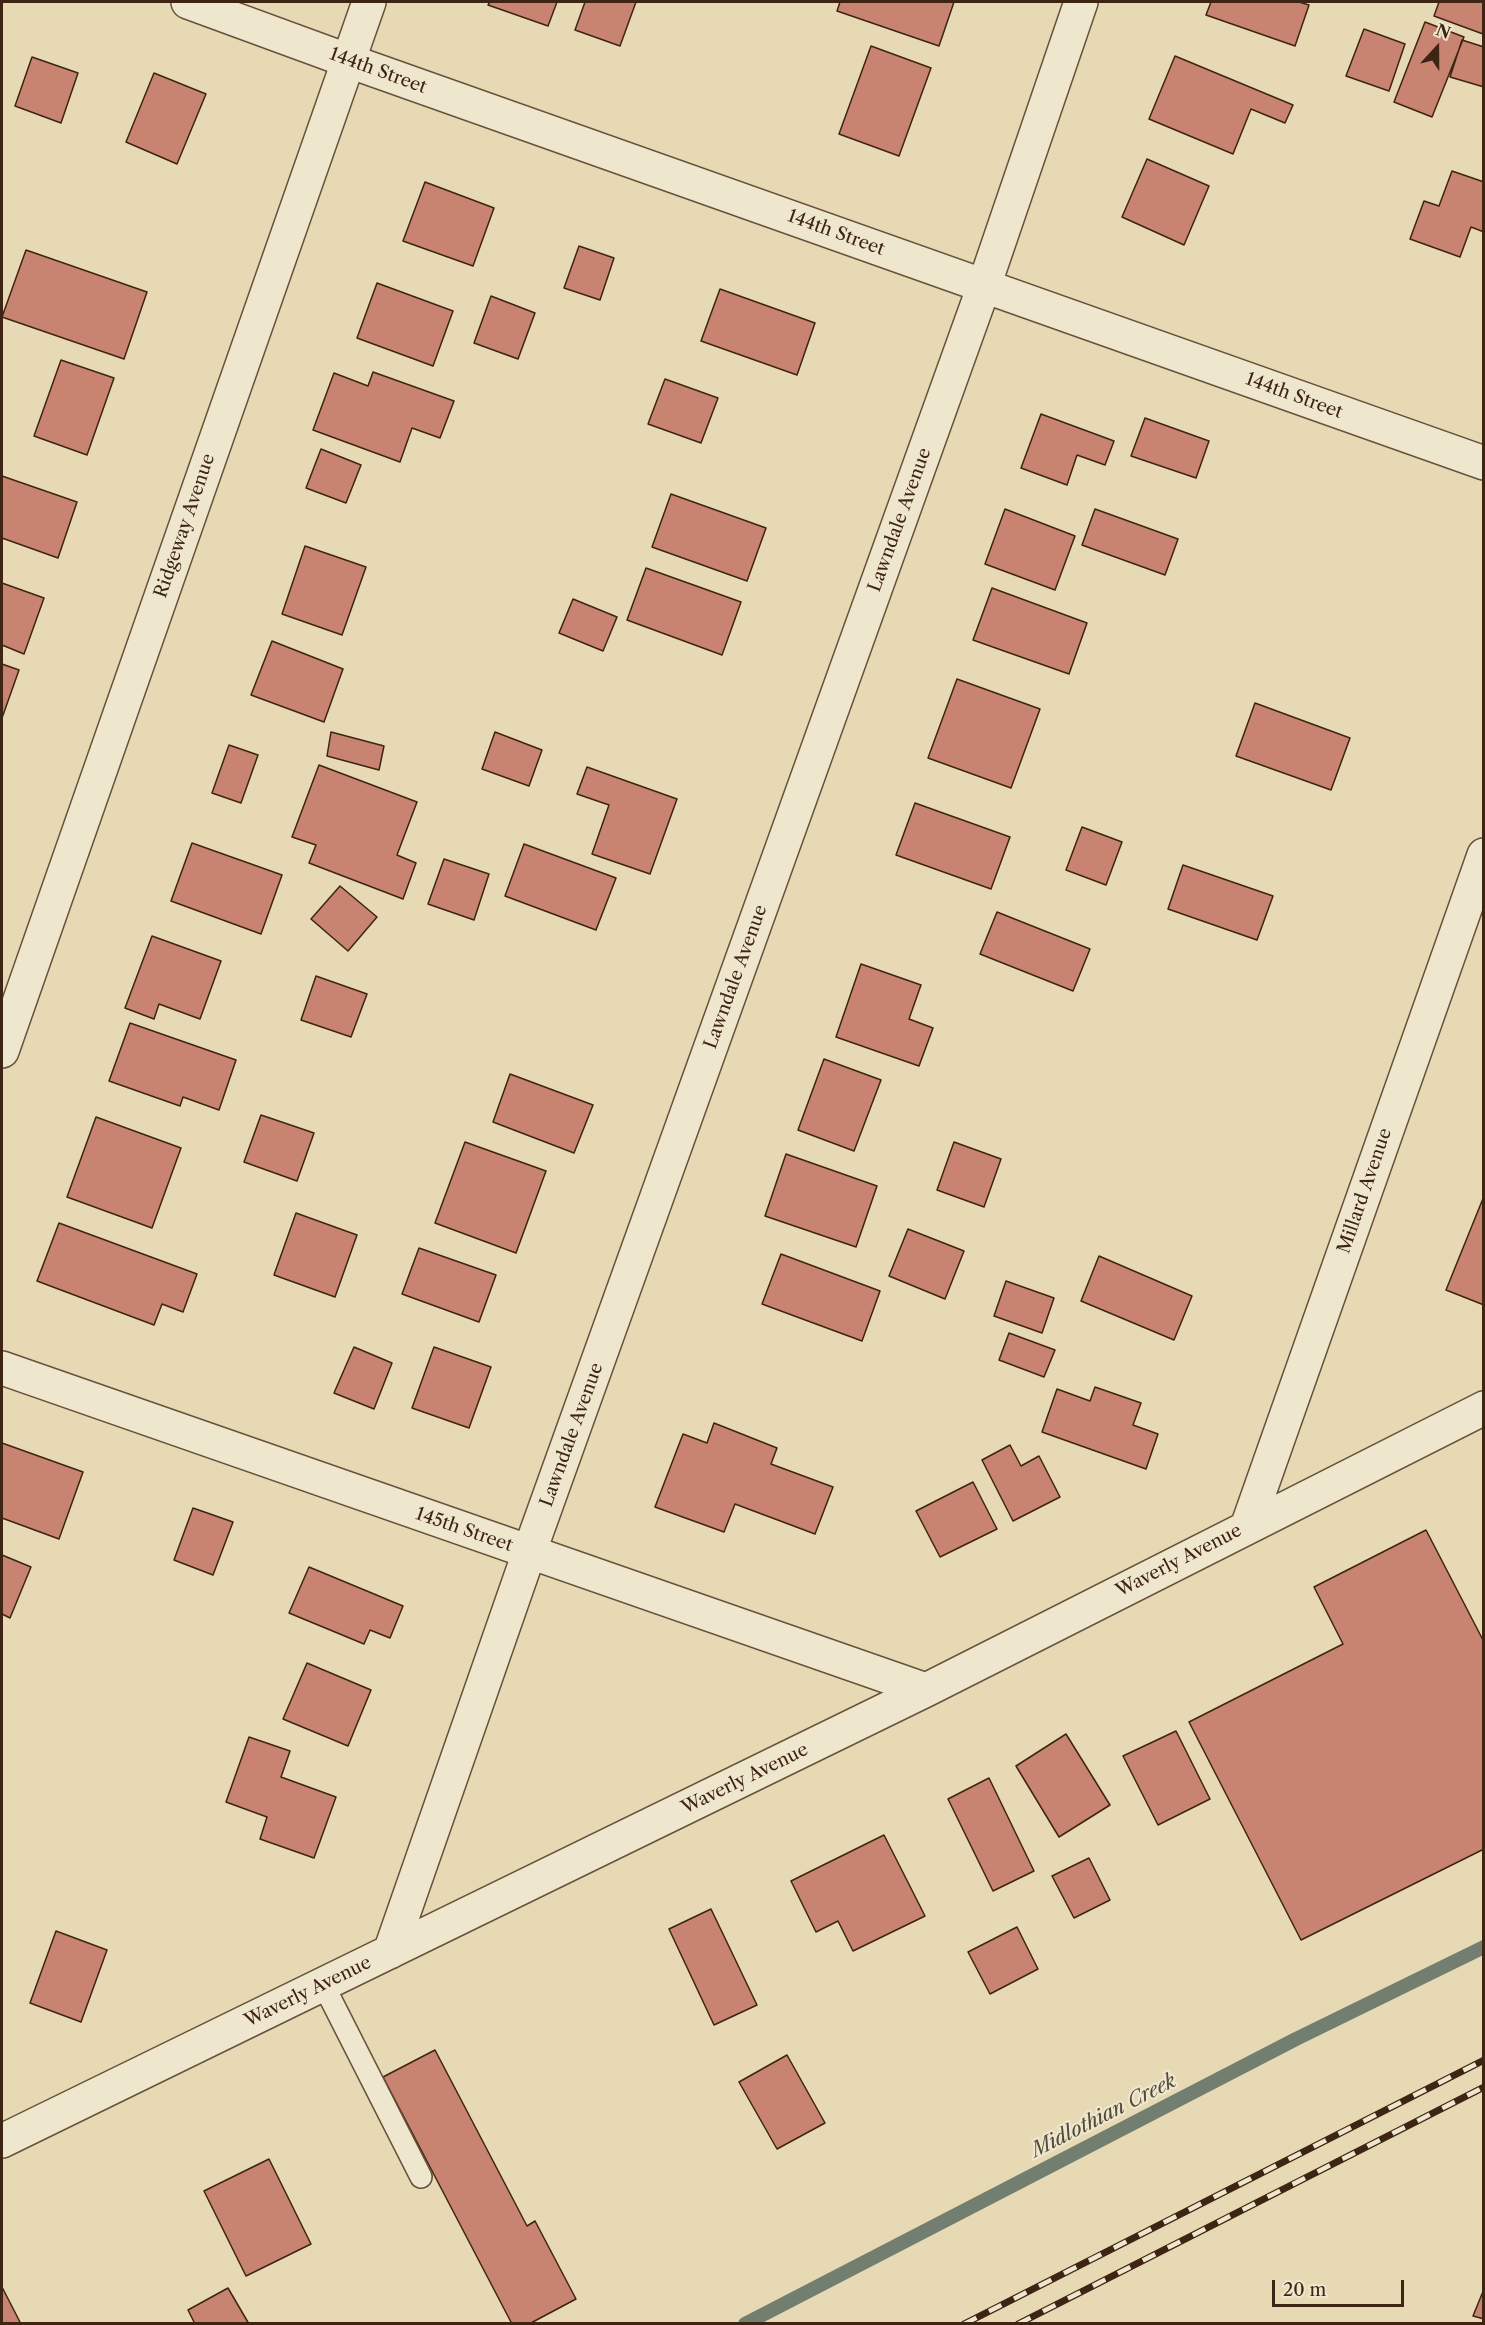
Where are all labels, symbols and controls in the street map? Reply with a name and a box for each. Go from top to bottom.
north arrow [1407,18,1467,78]
text: N [1433,19,1454,43]
street label: 144th Street [326,43,430,99]
street label: 144th Street [784,205,888,261]
street label: 144th Street [1242,368,1346,424]
street label: Lawndale Avenue [864,445,936,595]
street label: Ridgeway Avenue [150,451,220,601]
street label: Lawndale Avenue [700,902,772,1052]
street label: Millard Avenue [1333,1126,1397,1256]
street label: Lawndale Avenue [536,1360,608,1510]
street label: 145th Street [413,1503,515,1557]
street label: Waverly Avenue [1113,1520,1245,1602]
street label: Waverly Avenue [678,1739,812,1819]
street label: Waverly Avenue [241,1952,375,2032]
water label: Midlothian Creek [1028,2069,1180,2163]
scale bar [1275,2268,1407,2306]
text: 20 m [1283,2279,1326,2301]

